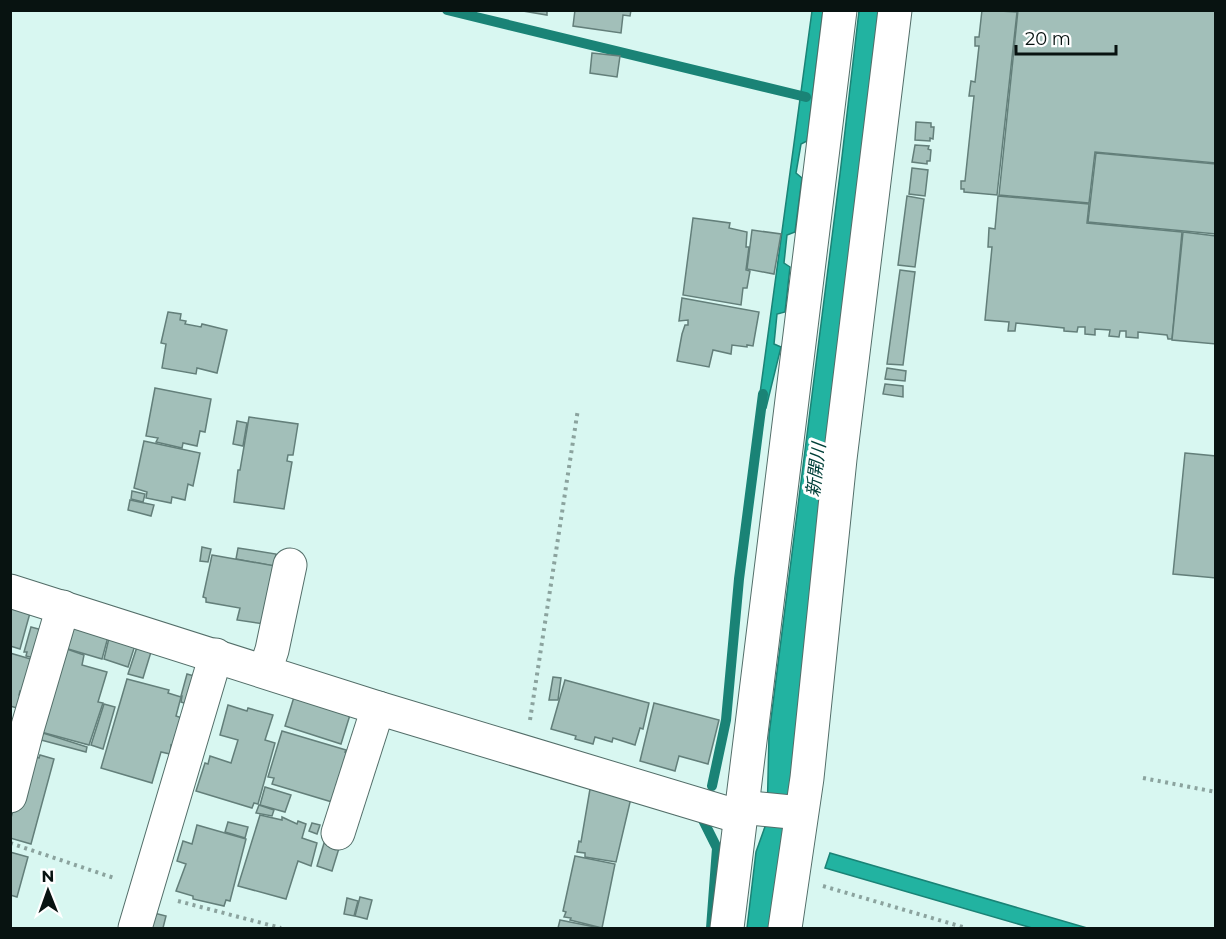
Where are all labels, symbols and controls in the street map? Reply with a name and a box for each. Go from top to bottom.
scale bar [1016,18,1116,56]
text: 20 m [1025,28,1071,50]
water label: 新開川 [802,440,830,498]
north arrow [18,861,78,921]
text: N [41,867,54,886]

